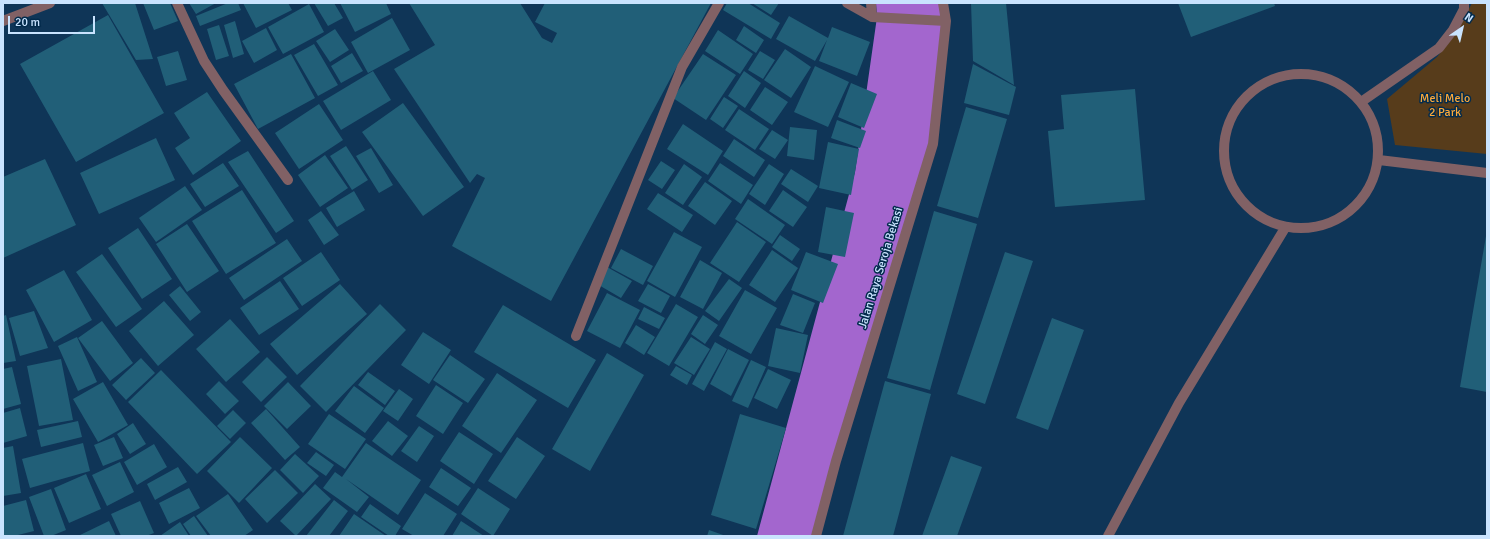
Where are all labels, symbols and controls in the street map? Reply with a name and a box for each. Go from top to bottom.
scale bar [10,8,97,34]
north arrow [1442,8,1482,48]
text: N [1462,10,1476,25]
text: 20 m [15,15,40,30]
park label: Meli Melo 2 Park [1420,92,1470,120]
street label: Jalan Raya Seroja Bekasi [856,206,906,330]

